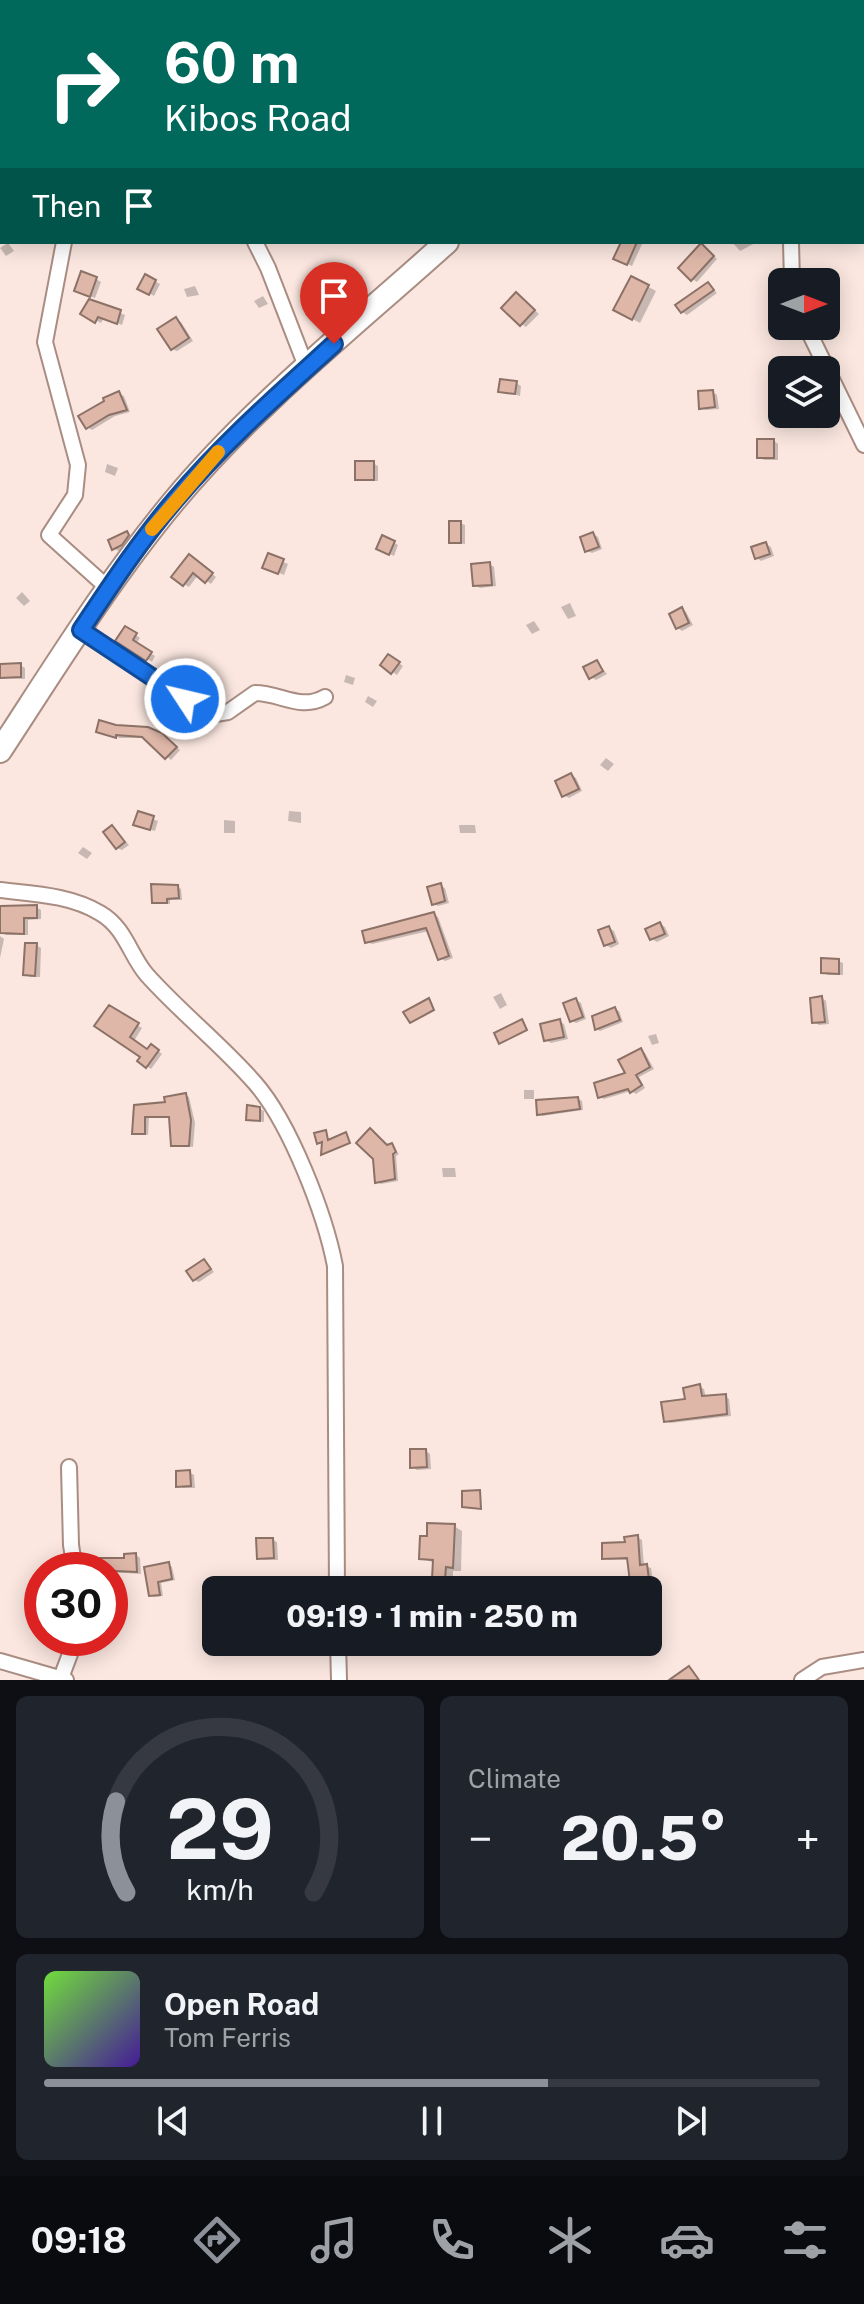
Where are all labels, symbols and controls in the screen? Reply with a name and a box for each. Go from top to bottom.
text: 60 m [164,30,300,96]
icon: right [32,32,136,136]
text: Kibos Road [164,97,352,139]
icon: arrive [117,184,161,228]
text: Then [32,188,101,224]
pin [300,262,368,344]
north arrow [768,268,840,340]
map controls [768,268,840,428]
icon: arrive [312,274,356,318]
button: layers [768,356,840,428]
position arrow [143,657,227,741]
speed limit sign: 30 [24,1552,128,1656]
text: 09:19 · 1 min · 250 m [286,1598,578,1634]
text: Climate [468,1763,561,1794]
text: 29 [166,1780,274,1878]
text: 20.5° [561,1803,727,1874]
text: − [468,1813,492,1865]
text: + [796,1813,820,1865]
text: km/h [186,1873,254,1906]
text: Open Road [164,1986,319,2022]
text: Tom Ferris [164,2022,291,2053]
icon: previous [151,2099,195,2143]
icon: pause [410,2099,454,2143]
icon: next [669,2099,713,2143]
icon: directions [189,2212,245,2268]
icon: music [306,2212,362,2268]
icon: phone [424,2212,480,2268]
icon: climate [542,2212,598,2268]
icon: car [659,2212,715,2268]
icon: filters [777,2212,833,2268]
text: 09:18 [31,2219,127,2261]

